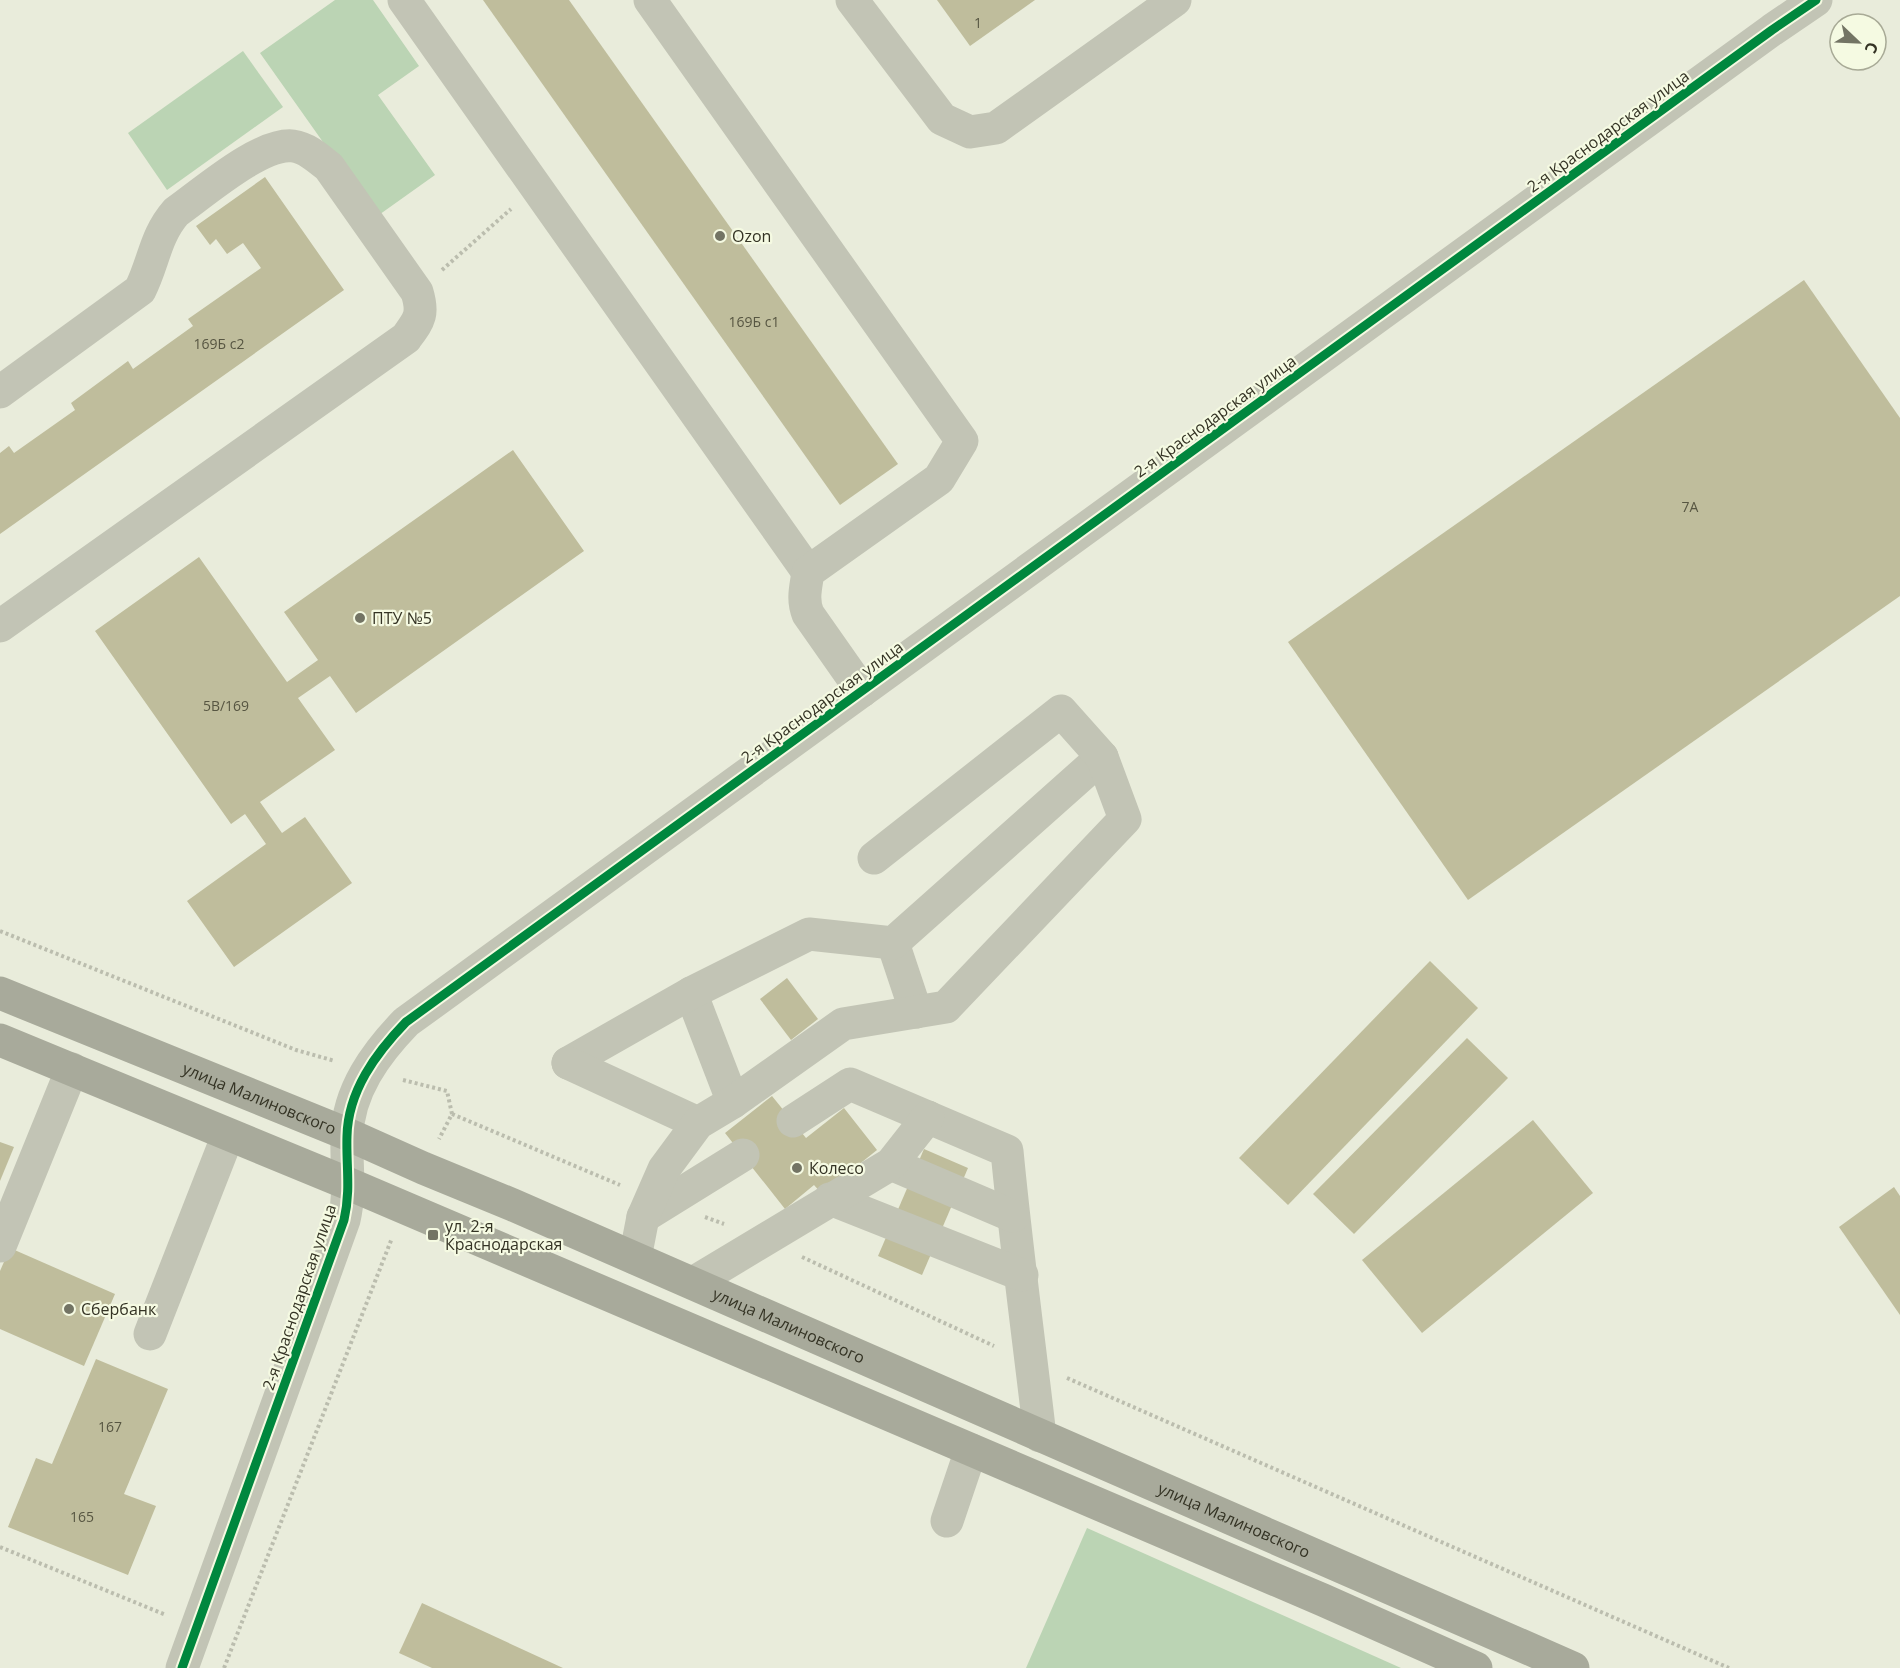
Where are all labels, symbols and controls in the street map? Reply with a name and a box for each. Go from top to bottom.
north arrow [1828,12,1888,72]
house number: 1 [974,13,982,32]
text: С [1860,39,1884,57]
street label: 2-я Краснодарская улица [1523,65,1693,197]
place label: Ozon [732,225,771,247]
marker: Ozon [713,229,727,243]
house number: 169Б с1 [729,312,779,331]
house number: 169Б с2 [194,334,244,353]
street label: 2-я Краснодарская улица [1130,350,1300,482]
house number: 7А [1682,497,1699,516]
place label: ПТУ №5 [372,607,432,629]
marker: ПТУ №5 [353,611,367,625]
street label: 2-я Краснодарская улица [737,636,907,768]
house number: 5В/169 [203,696,249,715]
street label: улица Малиновского [179,1057,340,1139]
place label: Колесо [809,1157,864,1179]
marker: Колесо [790,1161,804,1175]
street label: 2-я Краснодарская улица [257,1201,341,1393]
place label: ул. 2-я Краснодарская [445,1215,562,1255]
marker: ул. 2-я Краснодарская [426,1228,440,1242]
street label: улица Малиновского [709,1283,868,1368]
place label: Сбербанк [81,1298,157,1320]
marker: Сбербанк [62,1302,76,1316]
house number: 167 [98,1417,122,1436]
street label: улица Малиновского [1155,1477,1314,1563]
house number: 165 [70,1507,94,1526]

